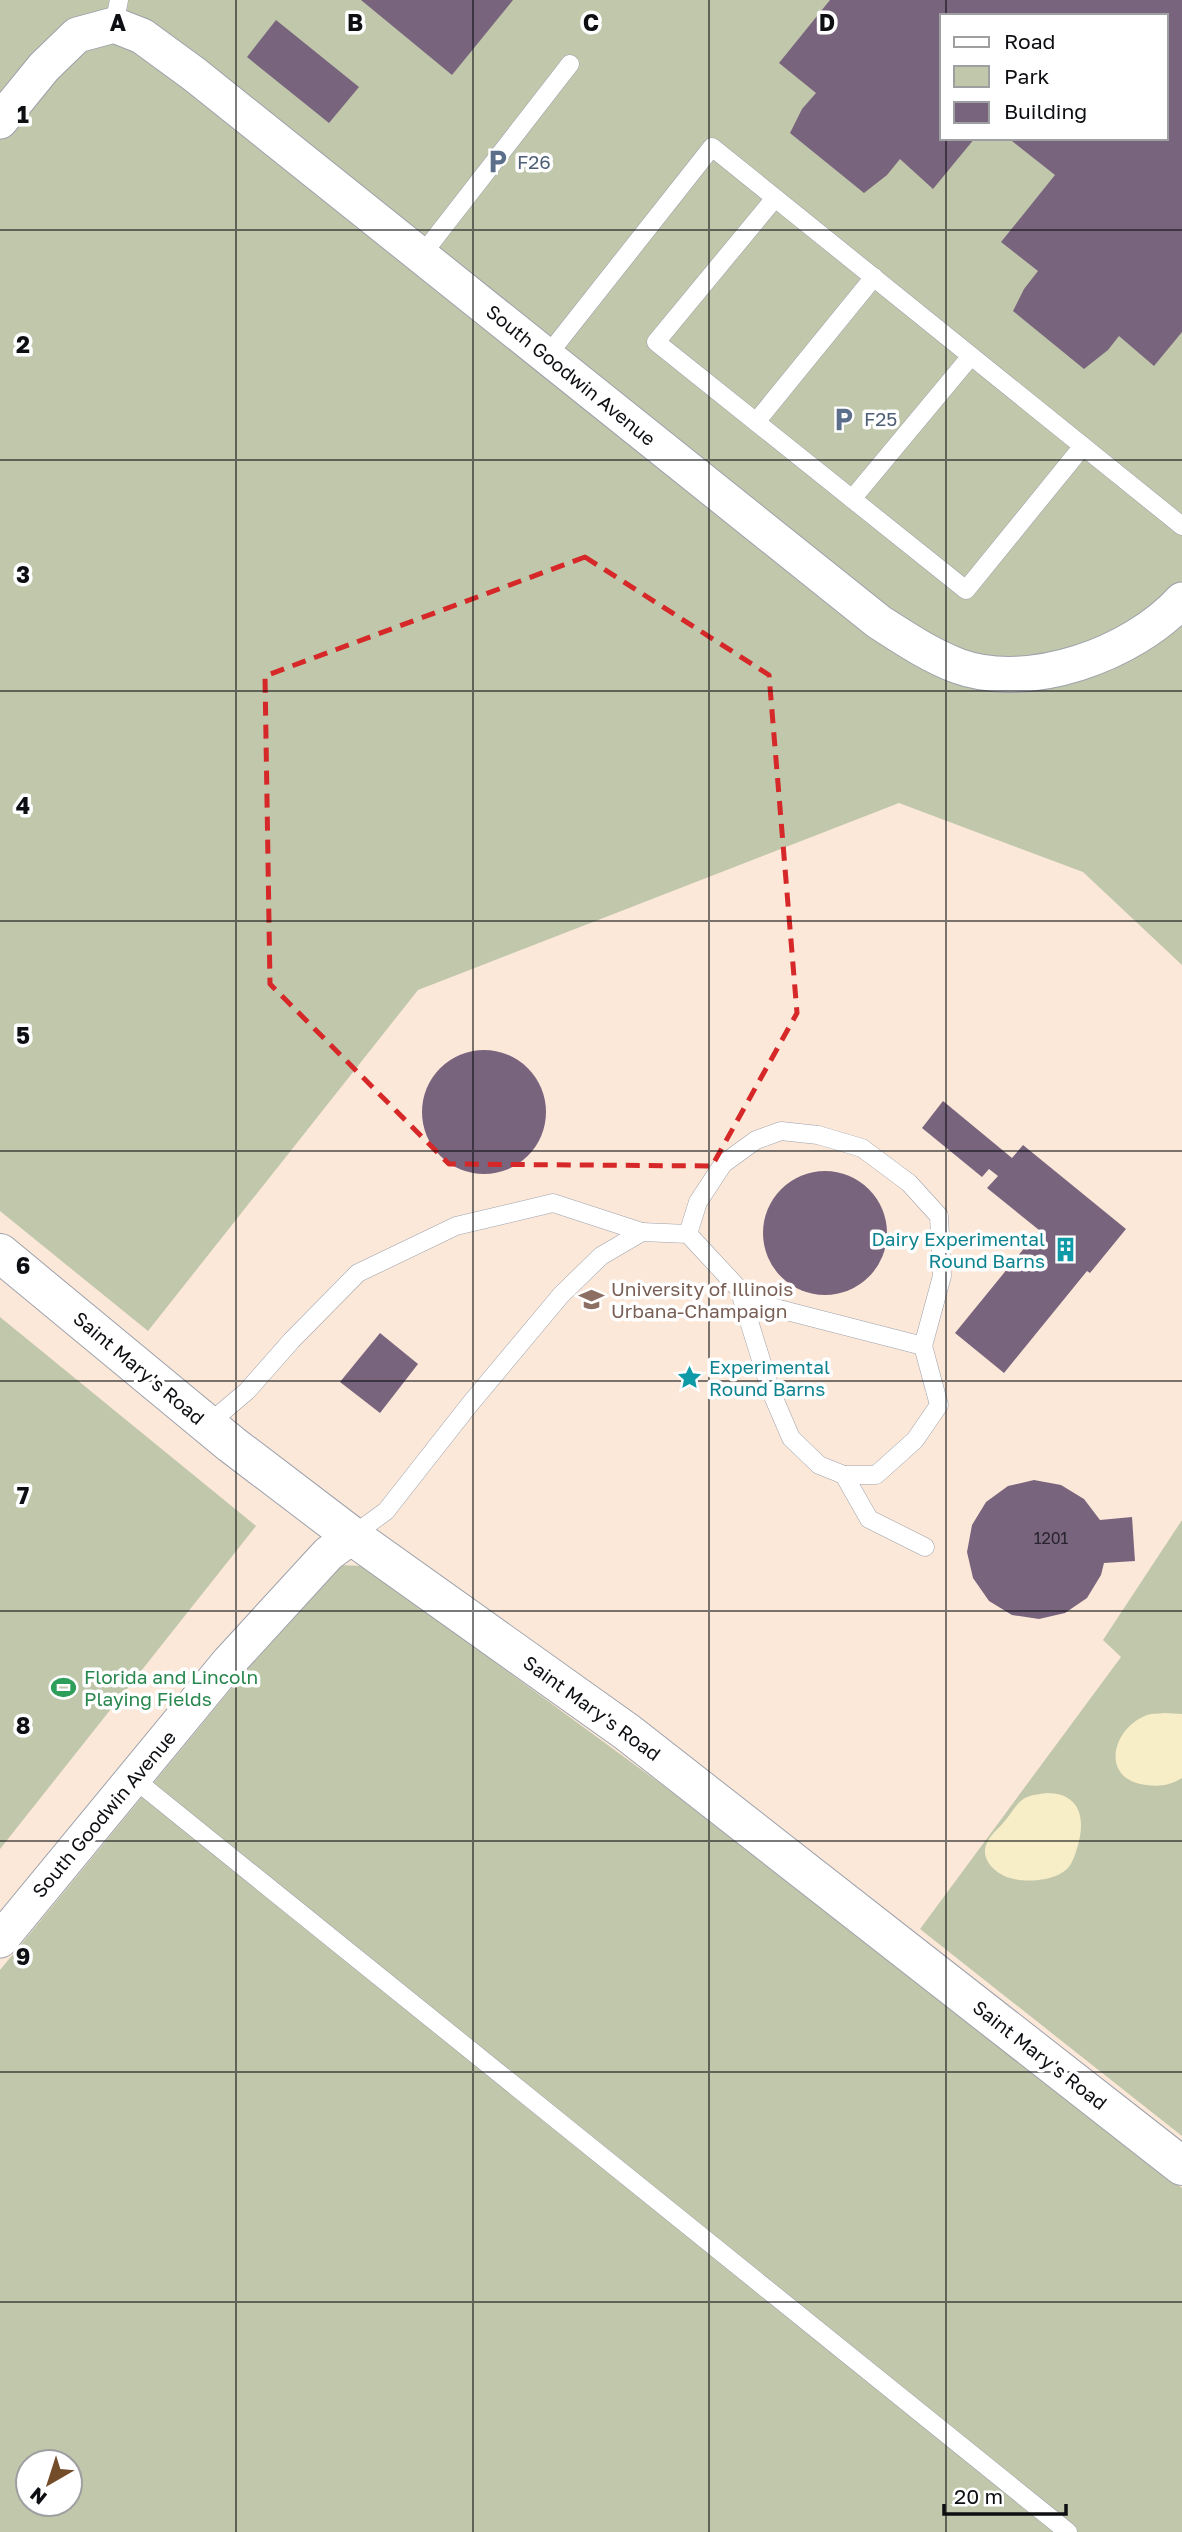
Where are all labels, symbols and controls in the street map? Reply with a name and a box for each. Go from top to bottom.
text: A [110,8,127,36]
text: B [347,8,363,36]
text: C [583,8,599,36]
text: D [819,8,835,36]
legend [940,14,1168,140]
text: Road [1004,28,1055,54]
text: Park [1004,63,1050,89]
text: Building [1004,98,1087,124]
text: 1 [17,100,29,128]
parking icon: F26 [483,148,511,176]
place label: F26 [517,150,551,173]
street label: South Goodwin Avenue [482,299,661,450]
text: 2 [16,330,30,358]
parking icon: F25 [830,405,858,433]
place label: F25 [864,407,897,430]
text: 3 [16,560,30,588]
text: 4 [16,791,30,819]
text: 5 [16,1021,30,1049]
place label: Dairy Experimental Round Barns [872,1227,1045,1272]
building icon: Dairy Experimental Round Barns [1051,1236,1079,1264]
text: 6 [16,1251,30,1279]
place label: University of Illinois Urbana-Champaign [611,1277,793,1322]
school or university icon: University of Illinois Urbana-Champaign [577,1286,605,1314]
street label: Saint Mary's Road [69,1306,209,1429]
place label: Experimental Round Barns [709,1355,830,1400]
place icon: Experimental Round Barns [675,1364,703,1392]
text: 7 [17,1481,29,1509]
house number: 1201 [1034,1528,1069,1548]
street label: Saint Mary's Road [519,1650,665,1765]
place label: Florida and Lincoln Playing Fields [84,1665,258,1710]
sports icon: Florida and Lincoln Playing Fields [50,1674,78,1702]
text: 8 [16,1711,30,1739]
street label: South Goodwin Avenue [27,1725,180,1902]
text: 9 [16,1942,30,1970]
street label: Saint Mary's Road [969,1995,1112,2114]
north arrow [14,2448,84,2518]
scale bar [944,2472,1066,2516]
text: N [25,2483,51,2510]
text: 20 m [954,2483,1003,2509]

